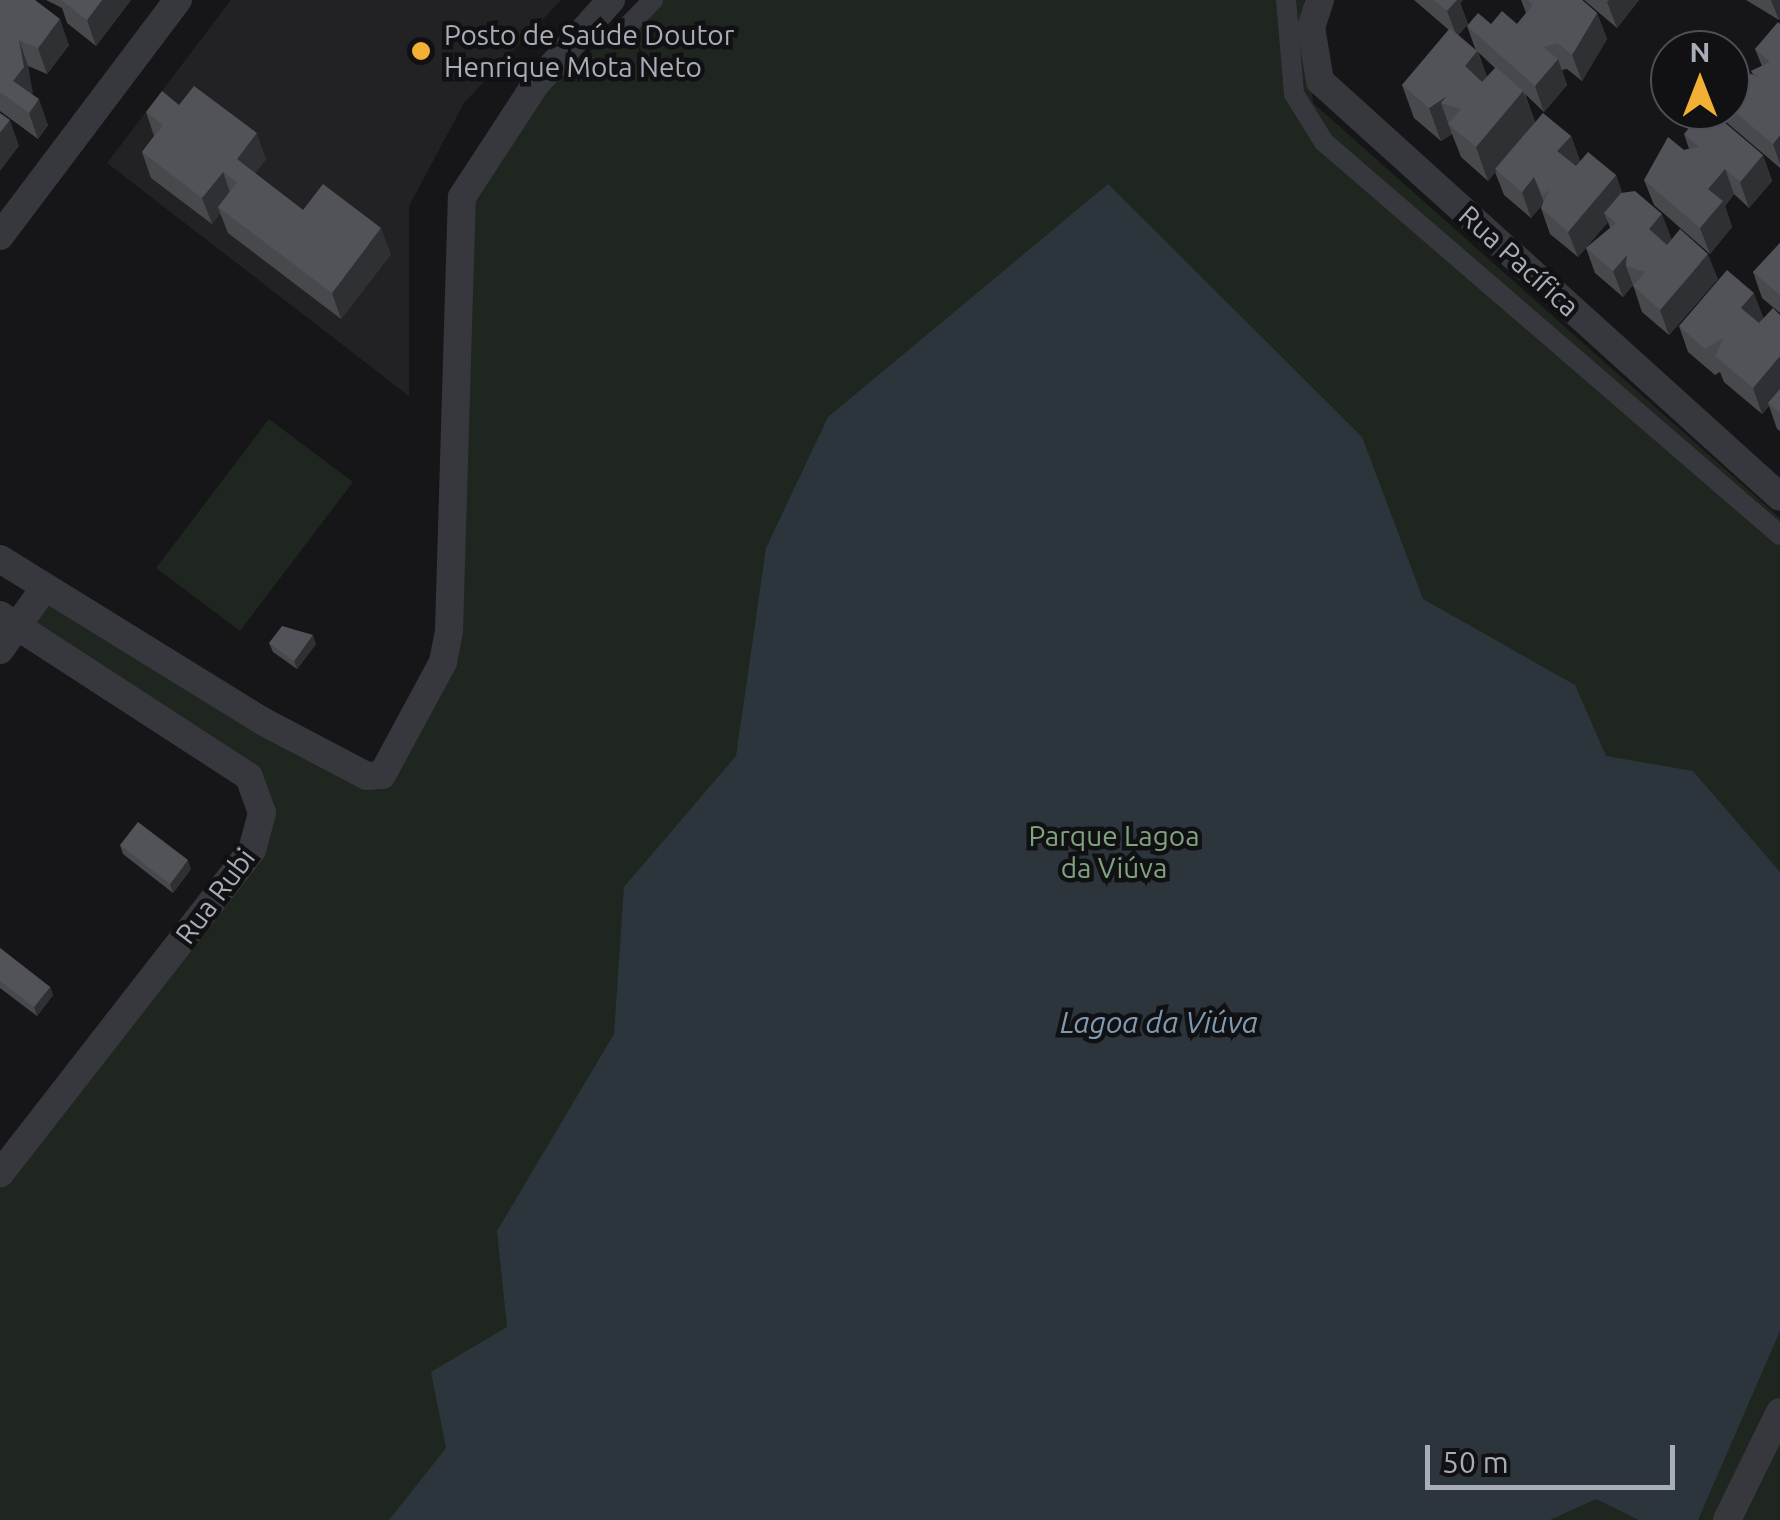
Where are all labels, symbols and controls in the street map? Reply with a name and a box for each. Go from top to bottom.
place label: Posto de Saúde Doutor Henrique Mota Neto [444,18,734,84]
north arrow [1650,30,1750,130]
text: N [1690,36,1710,67]
marker: Posto de Saúde Doutor Henrique Mota Neto [408,38,434,64]
street label: Rua Pacífica [1452,198,1586,324]
park label: Parque Lagoa da Viúva [1028,819,1200,885]
street label: Rua Rubi [168,842,262,950]
water label: Lagoa da Viúva [1060,1004,1258,1040]
scale bar [1430,1425,1680,1487]
text: 50 m [1442,1445,1509,1479]

